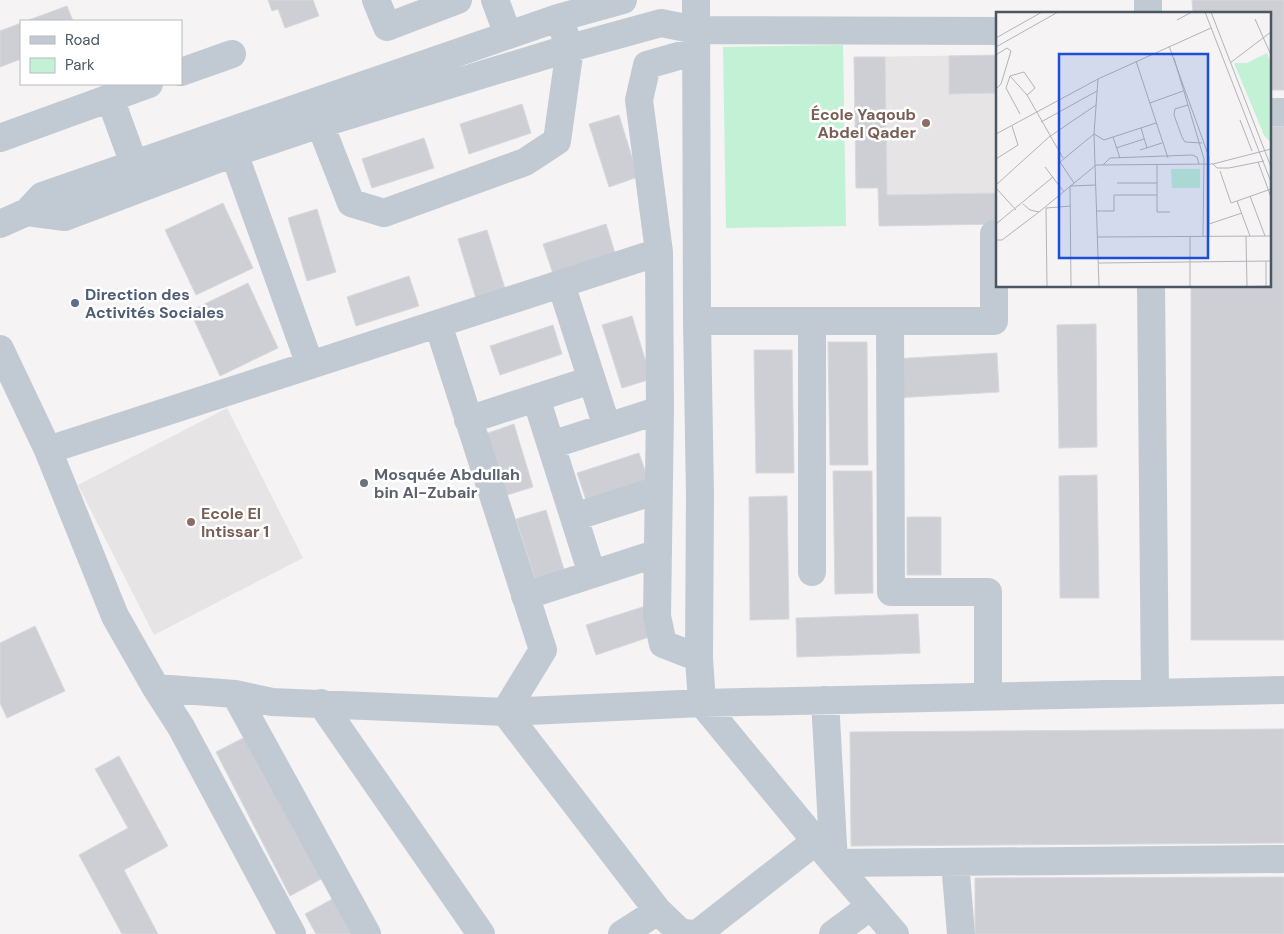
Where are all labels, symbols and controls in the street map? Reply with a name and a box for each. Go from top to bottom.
inset map [996,12,1272,288]
legend [20,20,182,85]
text: Road [65,30,100,50]
text: Park [65,55,95,75]
place label: École Yaqoub Abdel Qader [811,104,916,143]
marker: École Yaqoub Abdel Qader [920,117,932,129]
place label: Direction des Activités Sociales [85,284,224,323]
marker: Direction des Activités Sociales [69,297,81,309]
place label: Mosquée Abdullah bin Al-Zubair [374,464,520,503]
marker: Mosquée Abdullah bin Al-Zubair [358,477,370,489]
place label: Ecole El Intissar 1 [201,503,269,542]
marker: Ecole El Intissar 1 [185,516,197,528]

